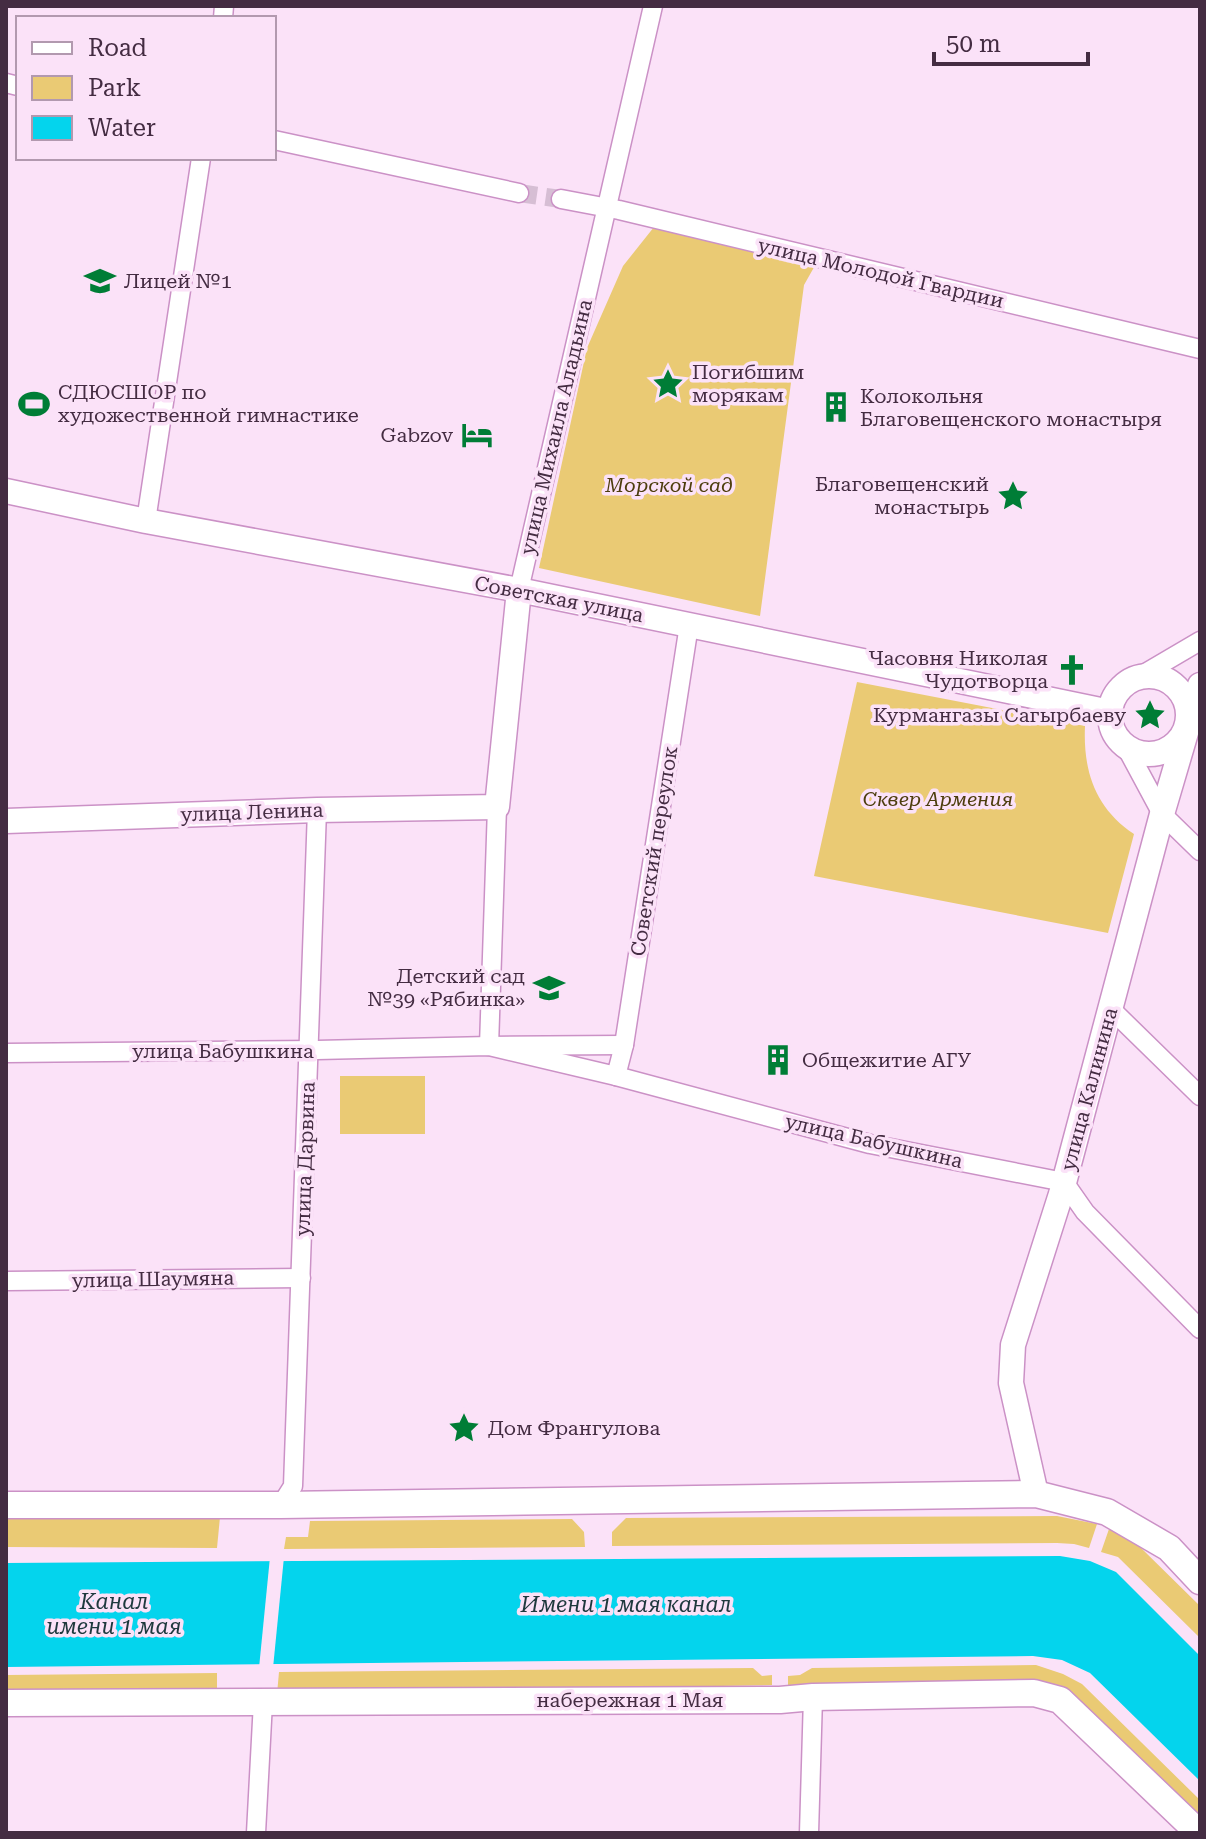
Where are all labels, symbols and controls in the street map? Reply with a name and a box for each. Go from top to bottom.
legend [16,16,276,160]
scale bar [934,16,1088,66]
text: 50 m [946,30,1001,58]
text: Road [88,34,147,62]
text: Park [88,74,141,102]
text: Water [88,114,156,142]
street label: улица Молодой Гвардии [756,233,1006,313]
school or university icon: Лицей №1 [83,264,117,298]
place label: Лицей №1 [124,269,232,293]
street label: улица Михаила Аладьина [515,297,597,557]
place label: Погибшим морякам [692,360,804,407]
place icon: Погибшим морякам [651,367,685,401]
place label: СДЮСШОР по художественной гимнастике [58,380,359,427]
place label: Колокольня Благовещенского монастыря [860,384,1162,431]
sports icon: СДЮСШОР по художественной гимнастике [17,387,51,421]
building icon: Колокольня Благовещенского монастыря [819,390,853,424]
hotel icon: Gabzov [460,418,494,452]
place label: Gabzov [381,423,453,447]
place label: Благовещенский монастырь [815,472,989,519]
park label: Морской сад [604,473,733,497]
place icon: Благовещенский монастырь [996,479,1030,513]
street label: Советская улица [472,571,646,627]
place label: Часовня Николая Чудотворца [868,646,1048,693]
church icon: Часовня Николая Чудотворца [1055,653,1089,687]
place icon: Курмангазы Сагырбаеву [1133,698,1167,732]
place label: Курмангазы Сагырбаеву [873,703,1126,727]
street label: Советский переулок [626,744,683,958]
park label: Сквер Армения [863,787,1014,811]
street label: улица Ленина [180,798,324,826]
place label: Детский сад №39 «Рябинка» [367,964,525,1011]
school or university icon: Детский сад №39 «Рябинка» [532,971,566,1005]
street label: улица Калинина [1056,1005,1122,1173]
street label: улица Бабушкина [132,1039,314,1063]
building icon: Общежитие АГУ [761,1043,795,1077]
place label: Общежитие АГУ [802,1048,972,1072]
street label: улица Дарвина [290,1081,320,1237]
street label: улица Бабушкина [783,1109,965,1173]
street label: улица Шаумяна [72,1266,235,1292]
place icon: Дом Франгулова [447,1411,481,1445]
place label: Дом Франгулова [488,1416,660,1440]
water label: Канал имени 1 мая [46,1589,182,1639]
water label: Имени 1 мая канал [519,1592,732,1617]
street label: набережная 1 Мая [537,1688,723,1712]

